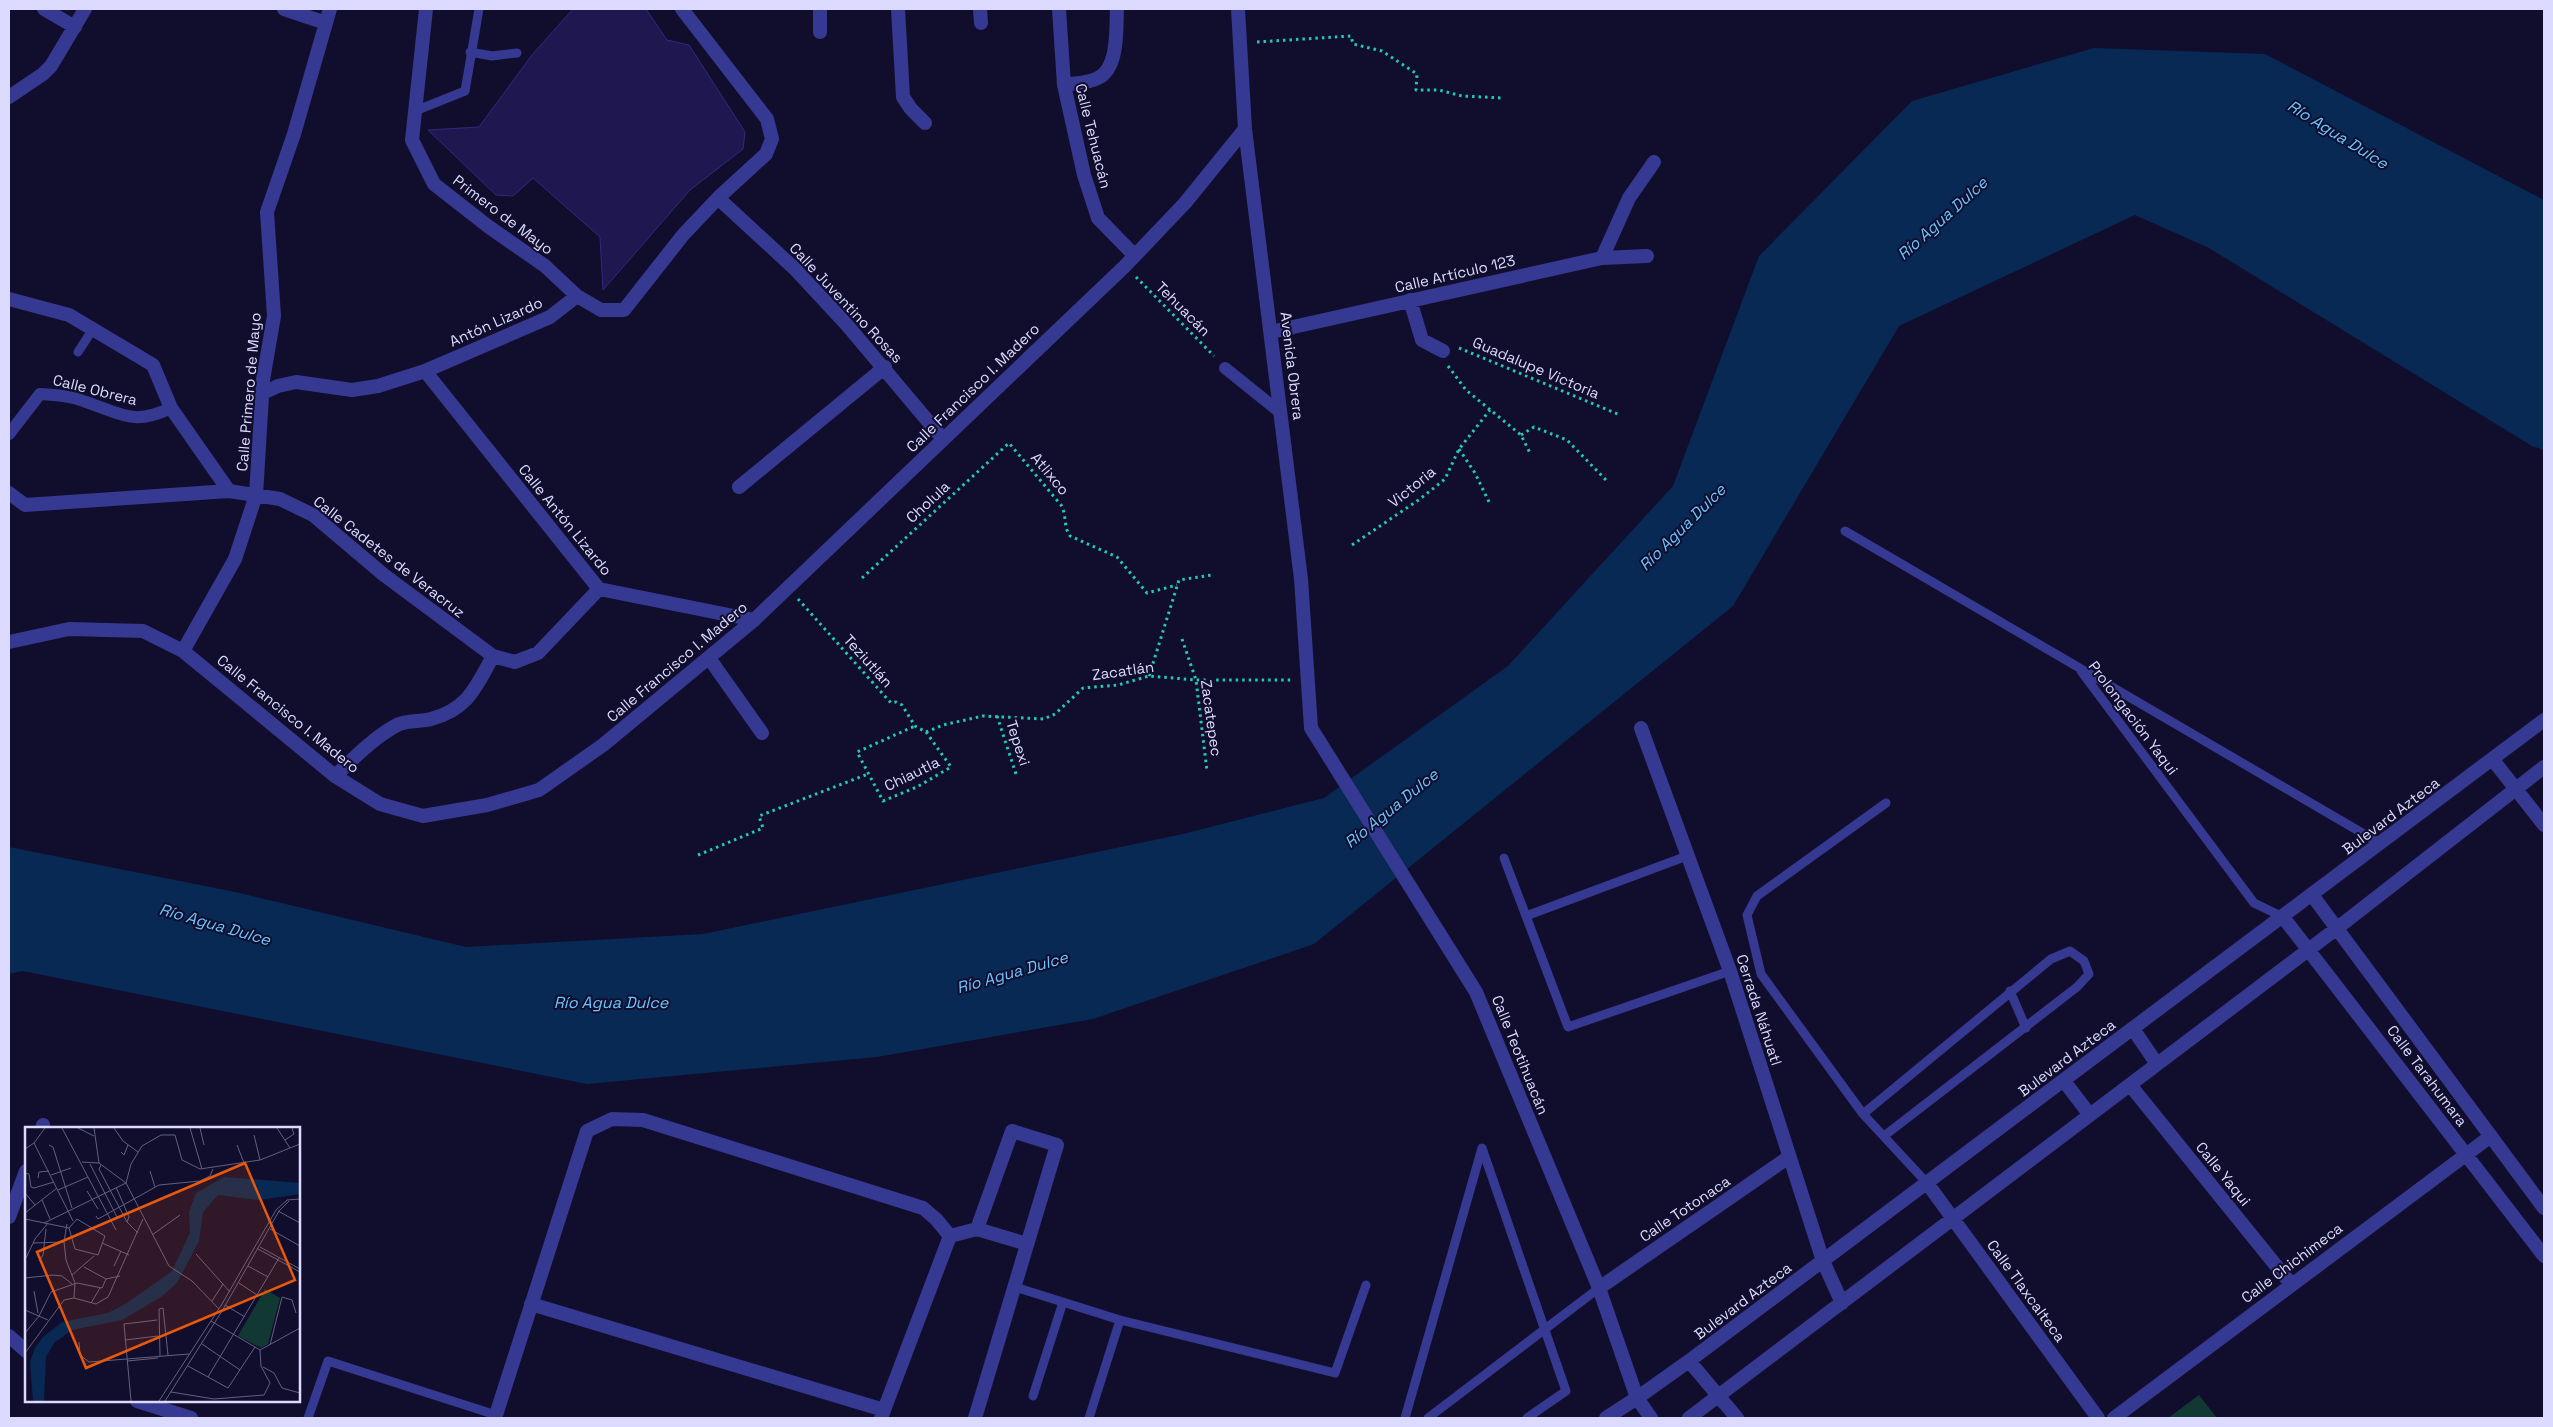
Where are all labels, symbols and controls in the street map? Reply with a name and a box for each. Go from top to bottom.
street label: Calle Tehuacán [1071,81,1116,190]
water label: Río Agua Dulce [2284,95,2392,174]
street label: Primero de Mayo [449,171,557,259]
water label: Río Agua Dulce [1893,172,1992,265]
street label: Calle Juventino Rosas [786,239,907,367]
street label: Calle Artículo 123 [1393,250,1517,297]
street label: Tehuacán [1152,277,1215,340]
street label: Antón Lizardo [446,293,545,351]
street label: Avenida Obrera [1276,311,1309,421]
street label: Calle Primero de Mayo [232,312,265,472]
street label: Calle Francisco I. Madero [902,319,1043,456]
street label: Guadalupe Victoria [1470,332,1603,403]
street label: Calle Obrera [51,370,140,409]
street label: Atlixco [1027,448,1074,499]
street label: Calle Antón Lizardo [515,460,616,579]
street label: Victoria [1384,462,1440,511]
street label: Cholula [902,476,954,527]
water label: Río Agua Dulce [1634,479,1731,575]
street label: Calle Cadetes de Veracruz [310,492,469,622]
street label: Calle Francisco I. Madero [603,597,751,726]
street label: Teziutlán [840,630,897,691]
street label: Calle Francisco I. Madero [213,650,363,777]
street label: Zacatlán [1091,657,1155,684]
street label: Prolongación Yaqui [2084,657,2182,778]
street label: Zacatepec [1197,678,1226,758]
street label: Tepexi [1002,718,1035,768]
street label: Chiautla [881,752,943,795]
water label: Río Agua Dulce [1340,764,1443,853]
street label: Bulevard Azteca [2338,773,2443,858]
water label: Río Agua Dulce [157,899,273,951]
water label: Río Agua Dulce [954,946,1071,998]
street label: Cerrada Náhuatl [1733,952,1786,1068]
water label: Río Agua Dulce [554,992,669,1013]
street label: Calle Teotihuacán [1488,992,1553,1117]
street label: Bulevard Azteca [2014,1015,2119,1100]
street label: Calle Tarahumara [2383,1021,2472,1130]
inset map [25,1127,300,1402]
street label: Calle Yaqui [2192,1138,2255,1210]
street label: Calle Totonaca [1636,1171,1734,1246]
street label: Calle Chichimeca [2237,1218,2346,1307]
street label: Calle Tlaxcalteca [1983,1236,2070,1346]
street label: Bulevard Azteca [1690,1258,1795,1343]

